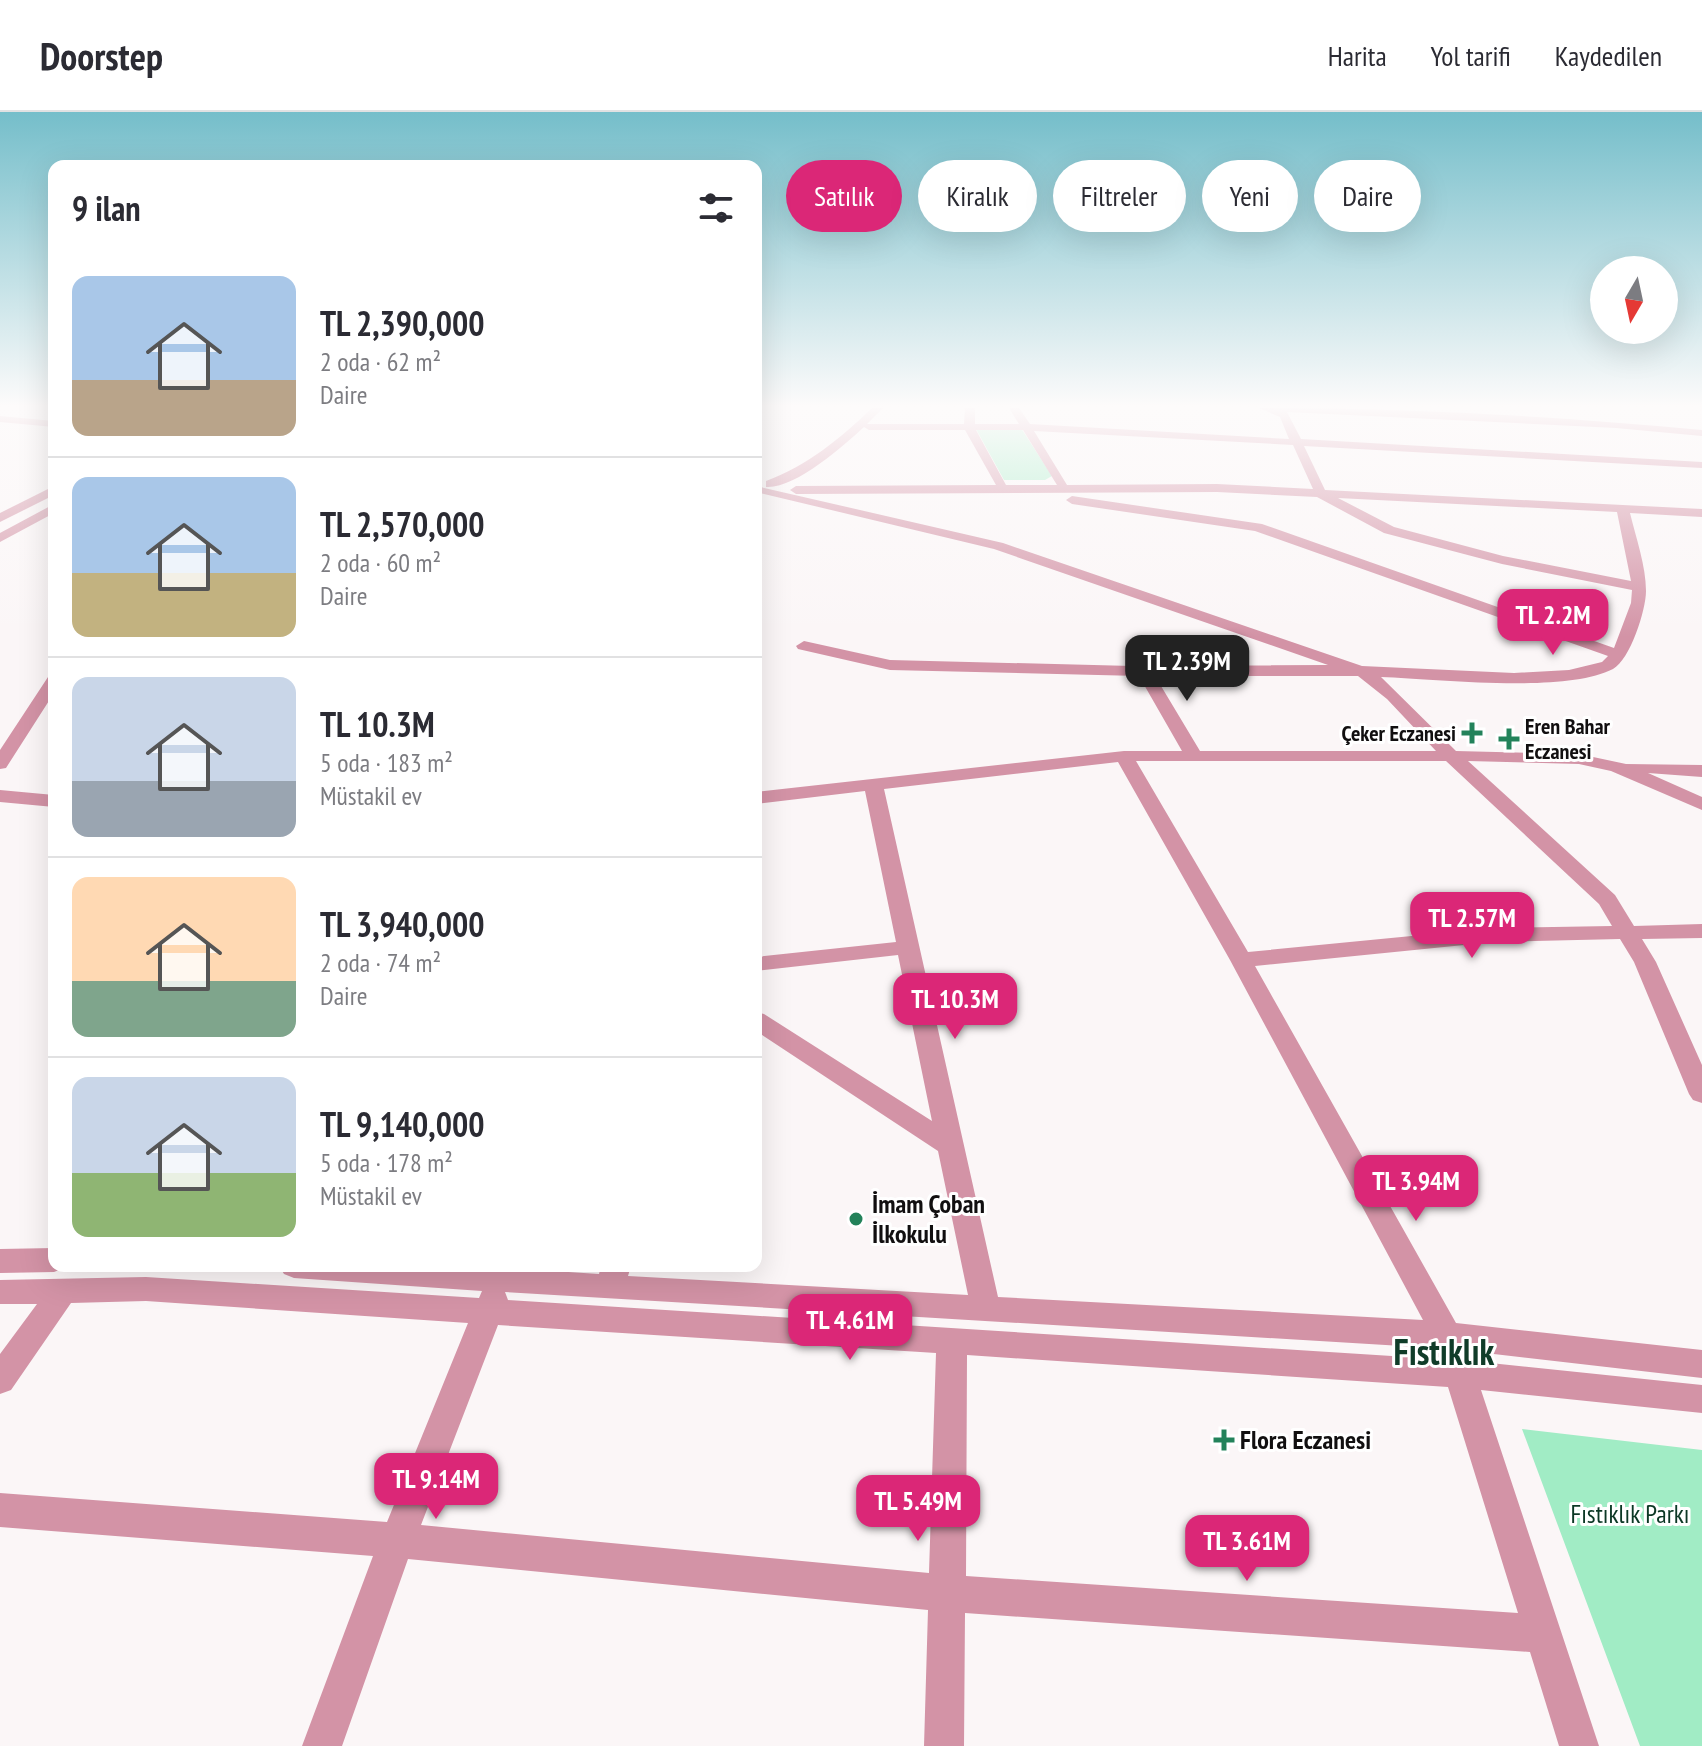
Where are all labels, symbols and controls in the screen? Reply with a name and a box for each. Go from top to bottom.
text: Doorstep [40,31,163,80]
text: Harita [1328,37,1387,74]
text: Yol tarifi [1431,37,1511,74]
text: Kaydedilen [1555,37,1662,74]
chip: Satılık [786,160,902,232]
chip: Kiralık [918,160,1037,232]
chip: Filtreler [1053,160,1186,232]
chip: Yeni [1202,160,1298,232]
chip: Daire [1314,160,1421,232]
text: 9 ilan [72,186,140,230]
icon: filters [694,186,738,230]
north arrow [1590,256,1678,344]
map controls [1590,256,1678,344]
text: TL 2,390,000 [320,301,484,345]
icon: home [136,308,232,404]
text: 2 oda · 62 m² [320,345,441,378]
text: Daire [320,378,368,411]
text: TL 2,570,000 [320,502,484,546]
icon: home [136,509,232,605]
text: 2 oda · 60 m² [320,546,441,579]
text: Daire [320,579,368,612]
pin: TL 2.2M [1479,589,1627,657]
text: TL 2.2M [1515,598,1591,631]
pin: TL 2.39M [1104,635,1270,703]
text: TL 2.39M [1143,644,1231,677]
text: TL 10.3M [320,702,435,746]
icon: home [136,709,232,805]
place label: Eren Bahar Eczanesi [1525,712,1611,765]
place label: Çeker Eczanesi [1341,719,1456,747]
marker: Çeker Eczanesi [1463,724,1481,742]
marker: Eren Bahar Eczanesi [1500,730,1518,748]
text: 5 oda · 183 m² [320,746,453,779]
text: Müstakil ev [320,779,422,812]
pin: TL 2.57M [1389,892,1555,960]
text: TL 2.57M [1428,901,1516,934]
text: TL 3,940,000 [320,902,484,946]
icon: home [136,909,232,1005]
text: 2 oda · 74 m² [320,946,441,979]
pin: TL 10.3M [872,973,1038,1041]
text: Daire [320,979,368,1012]
text: TL 10.3M [911,982,999,1015]
text: TL 9,140,000 [320,1102,484,1146]
icon: home [136,1109,232,1205]
text: 5 oda · 178 m² [320,1146,453,1179]
pin: TL 3.94M [1333,1155,1499,1223]
text: TL 3.94M [1372,1164,1460,1197]
text: Müstakil ev [320,1179,422,1212]
place label: İmam Çoban İlkokulu [872,1187,985,1250]
marker: İmam Çoban İlkokulu [847,1210,865,1228]
pin: TL 4.61M [767,1294,933,1362]
text: TL 4.61M [806,1303,894,1336]
district label: Fıstıklık [1394,1328,1495,1375]
place label: Flora Eczanesi [1240,1423,1371,1456]
marker: Flora Eczanesi [1215,1431,1233,1449]
pin: TL 9.14M [353,1453,519,1521]
text: TL 9.14M [392,1462,480,1495]
pin: TL 5.49M [835,1475,1001,1543]
text: TL 5.49M [874,1484,962,1517]
park label: Fıstıklık Parkı [1570,1497,1690,1530]
pin: TL 3.61M [1164,1515,1330,1583]
text: TL 3.61M [1203,1524,1291,1557]

